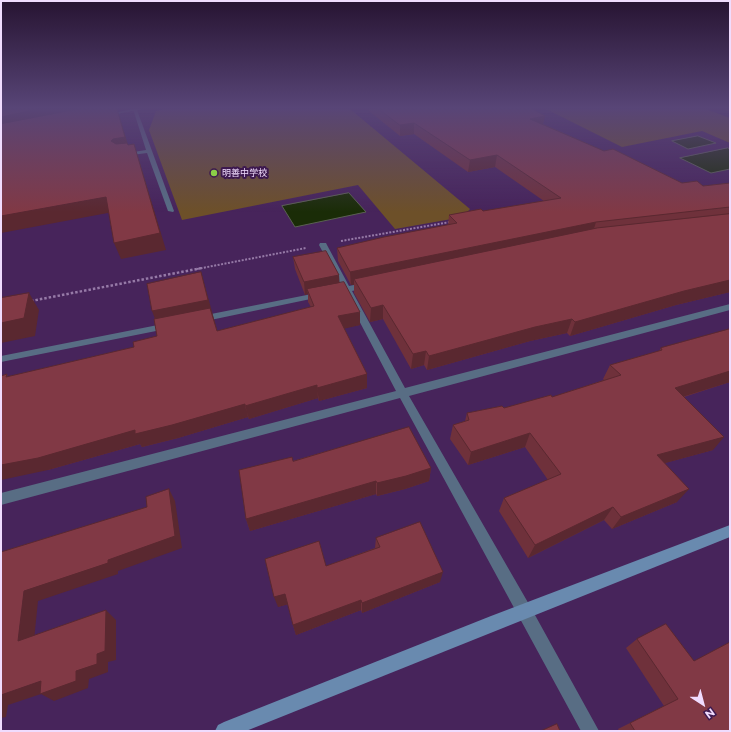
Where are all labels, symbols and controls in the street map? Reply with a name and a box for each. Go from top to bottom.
marker: 明善中学校 [209,168,219,178]
place label: 明善中学校 [222,168,267,178]
north arrow [683,684,723,724]
text: N [702,705,718,722]

